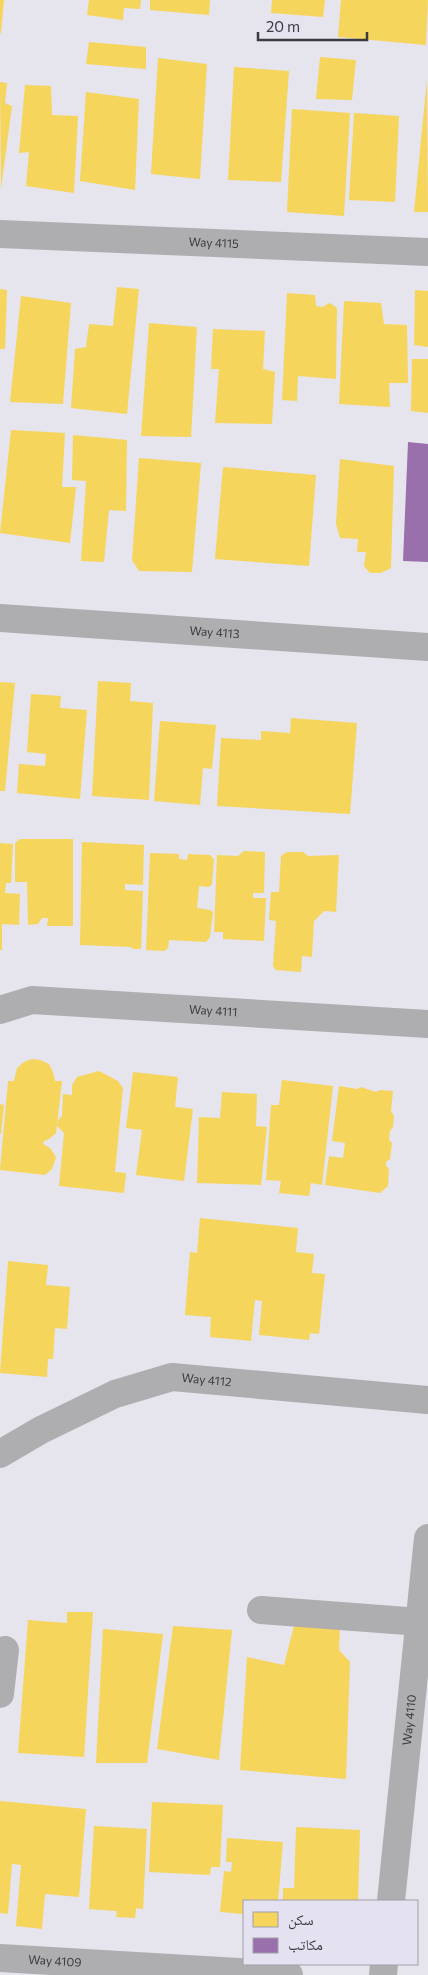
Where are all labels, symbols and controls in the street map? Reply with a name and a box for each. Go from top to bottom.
scale bar [258,10,367,42]
text: 20 m [266,17,300,35]
street label: Way 4115 [188,234,239,250]
street label: Way 4113 [189,623,240,640]
street label: Way 4111 [189,1002,238,1018]
street label: Way 4112 [181,1370,233,1388]
street label: Way 4110 [399,1693,418,1746]
legend [243,1900,418,1965]
text: سكن [288,1910,314,1930]
text: مكاتب [288,1935,323,1953]
street label: Way 4109 [28,1952,82,1969]

